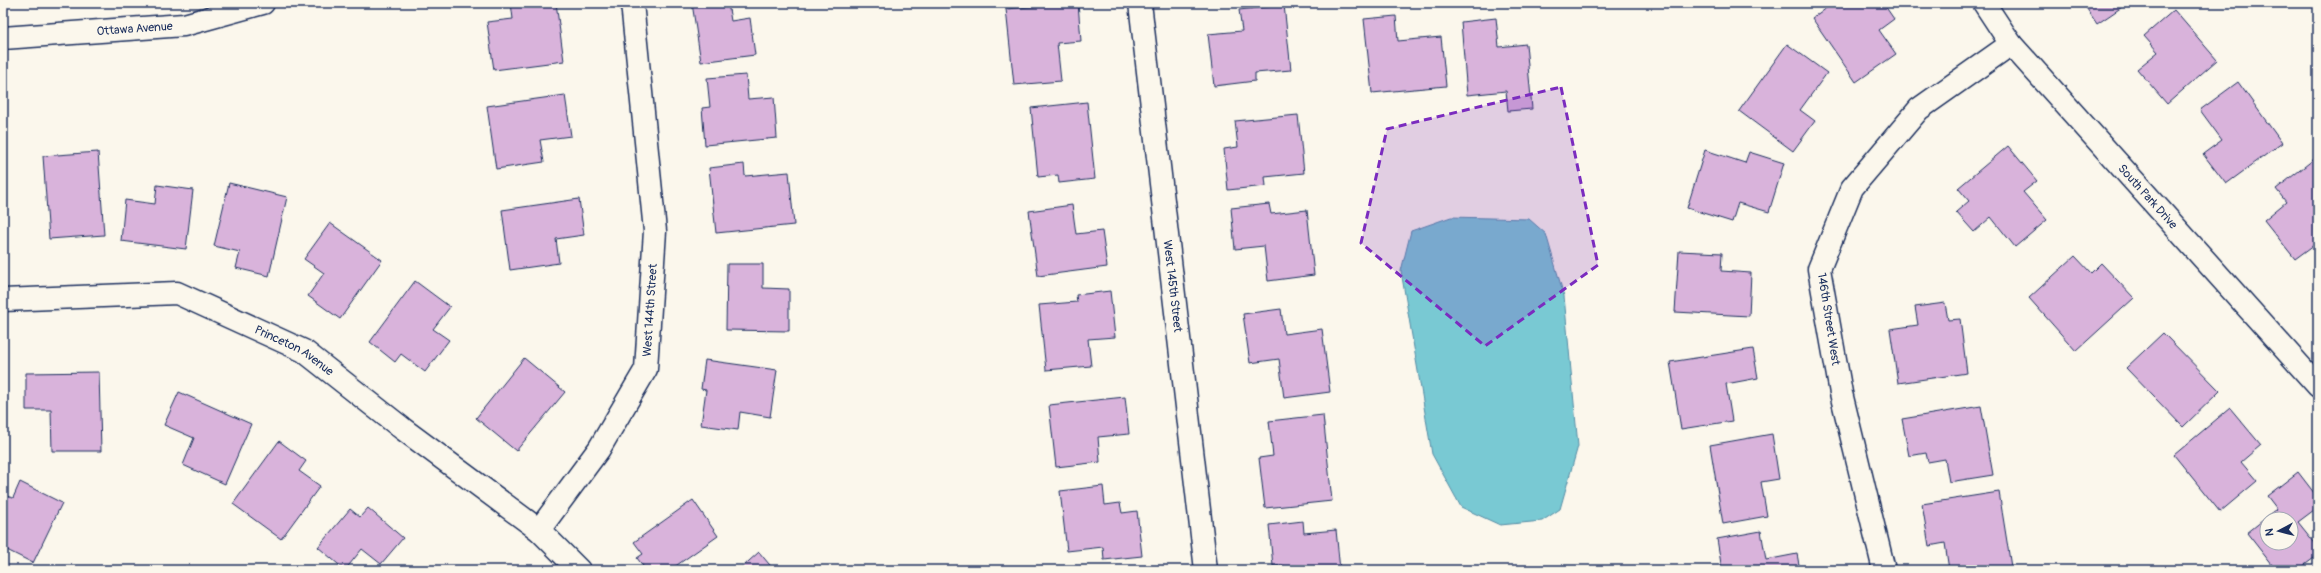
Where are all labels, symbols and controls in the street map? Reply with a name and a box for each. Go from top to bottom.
street label: Ottawa Avenue [96,19,173,39]
street label: South Park Drive [2115,161,2181,232]
street label: West 145th Street [1160,239,1185,333]
street label: West 144th Street [640,263,661,357]
street label: 146th Street West [1814,272,1843,366]
street label: Princeton Avenue [252,322,336,379]
north arrow [2259,511,2299,551]
text: N [2263,527,2276,537]

